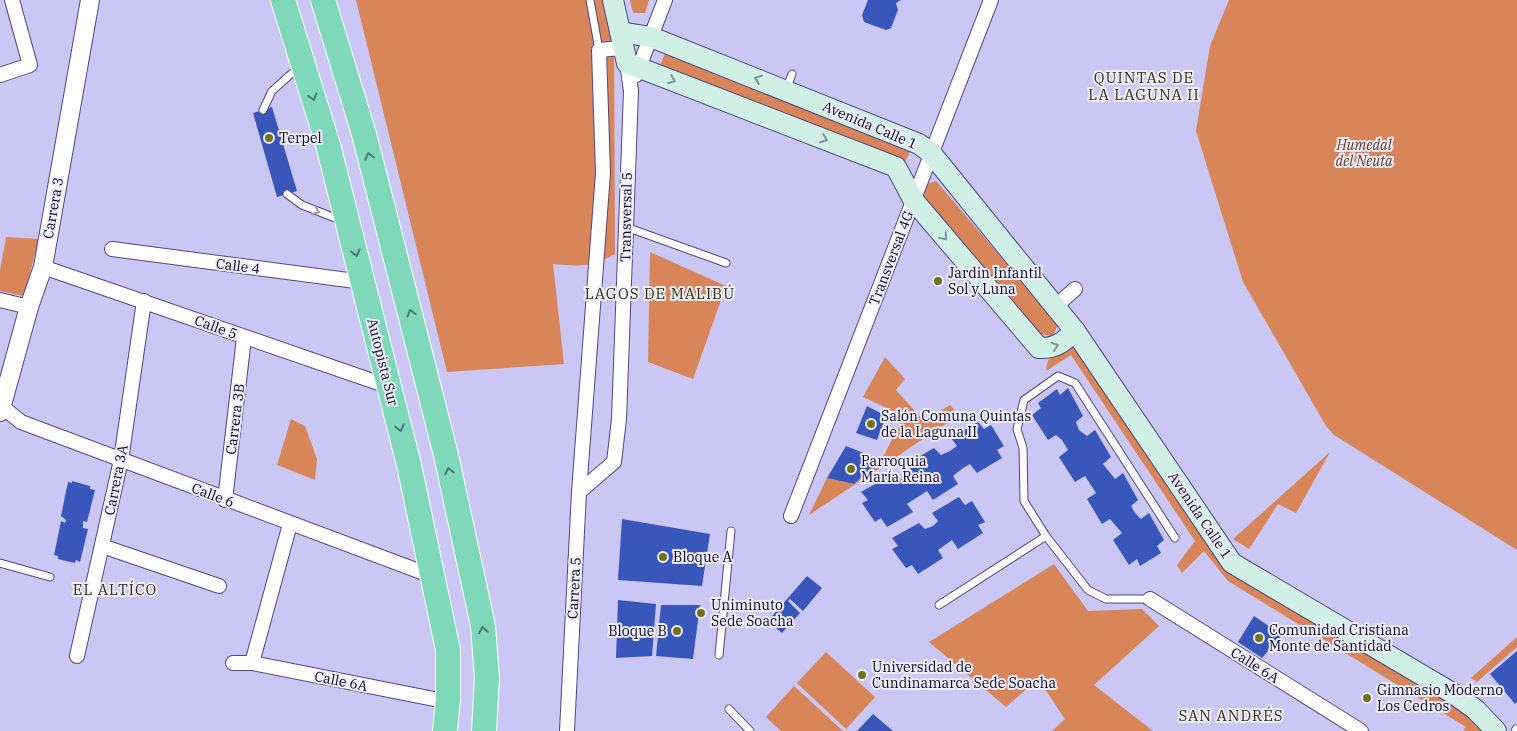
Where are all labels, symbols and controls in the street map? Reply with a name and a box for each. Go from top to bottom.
district label: QUINTAS DE LA LAGUNA II [1088,68,1200,104]
one-way arrow [668,74,676,84]
one-way arrow [754,75,763,85]
one-way arrow [307,92,317,100]
street label: Avenida Calle 1 [820,97,920,153]
place label: Terpel [279,129,322,147]
marker: Terpel [263,132,275,144]
one-way arrow [819,133,828,143]
park label: Humedal del Neuta [1335,136,1393,170]
one-way arrow [364,151,375,160]
street label: Transversal 5 [616,172,636,262]
street label: Carrera 3 [39,176,67,240]
one-way arrow [312,205,320,215]
street label: Transversal 4G [865,208,917,308]
one-way arrow [938,231,947,240]
one-way arrow [350,249,361,258]
street label: Calle 4 [215,254,261,278]
place label: Jardin Infantil Sol y Luna [948,264,1042,298]
marker: Jardin Infantil Sol y Luna [932,275,944,287]
district label: LAGOS DE MALIBÚ [585,284,735,303]
one-way arrow [406,309,416,317]
street label: Calle 5 [192,311,240,343]
street label: Autopista Sur [363,316,403,408]
one-way arrow [1050,341,1059,351]
street label: Carrera 3B [222,382,248,456]
place label: Salón Comuna Quintas de la Laguna II [881,407,1031,441]
marker: Salón Comuna Quintas de la Laguna II [865,418,877,430]
one-way arrow [394,423,405,432]
street label: Carrera 3A [100,443,132,517]
place label: Parroquia María Reina [861,452,940,486]
marker: Parroquia María Reina [845,463,857,475]
one-way arrow [444,466,455,475]
street label: Avenida Calle 1 [1164,468,1236,562]
street label: Calle 6 [189,479,237,511]
place label: Bloque A [673,548,732,566]
marker: Bloque A [657,551,669,563]
street label: Carrera 5 [563,557,585,619]
district label: EL ALTÍCO [73,580,157,599]
place label: Uniminuto Sede Soacha [711,596,794,630]
marker: Uniminuto Sede Soacha [695,607,707,619]
place label: Comunidad Cristiana Monte de Santidad [1269,621,1409,655]
place label: Bloque B [608,622,667,640]
one-way arrow [479,625,489,634]
marker: Bloque B [671,625,683,637]
marker: Comunidad Cristiana Monte de Santidad [1253,632,1265,644]
street label: Calle 6A [1227,643,1283,687]
place label: Universidad de Cundinamarca Sede Soacha [872,658,1056,692]
street label: Calle 6A [313,667,369,695]
marker: Universidad de Cundinamarca Sede Soacha [856,669,868,681]
place label: Gimnasio Moderno Los Cedros [1377,681,1503,715]
marker: Gimnasio Moderno Los Cedros [1361,692,1373,704]
district label: SAN ANDRÉS [1178,706,1284,725]

